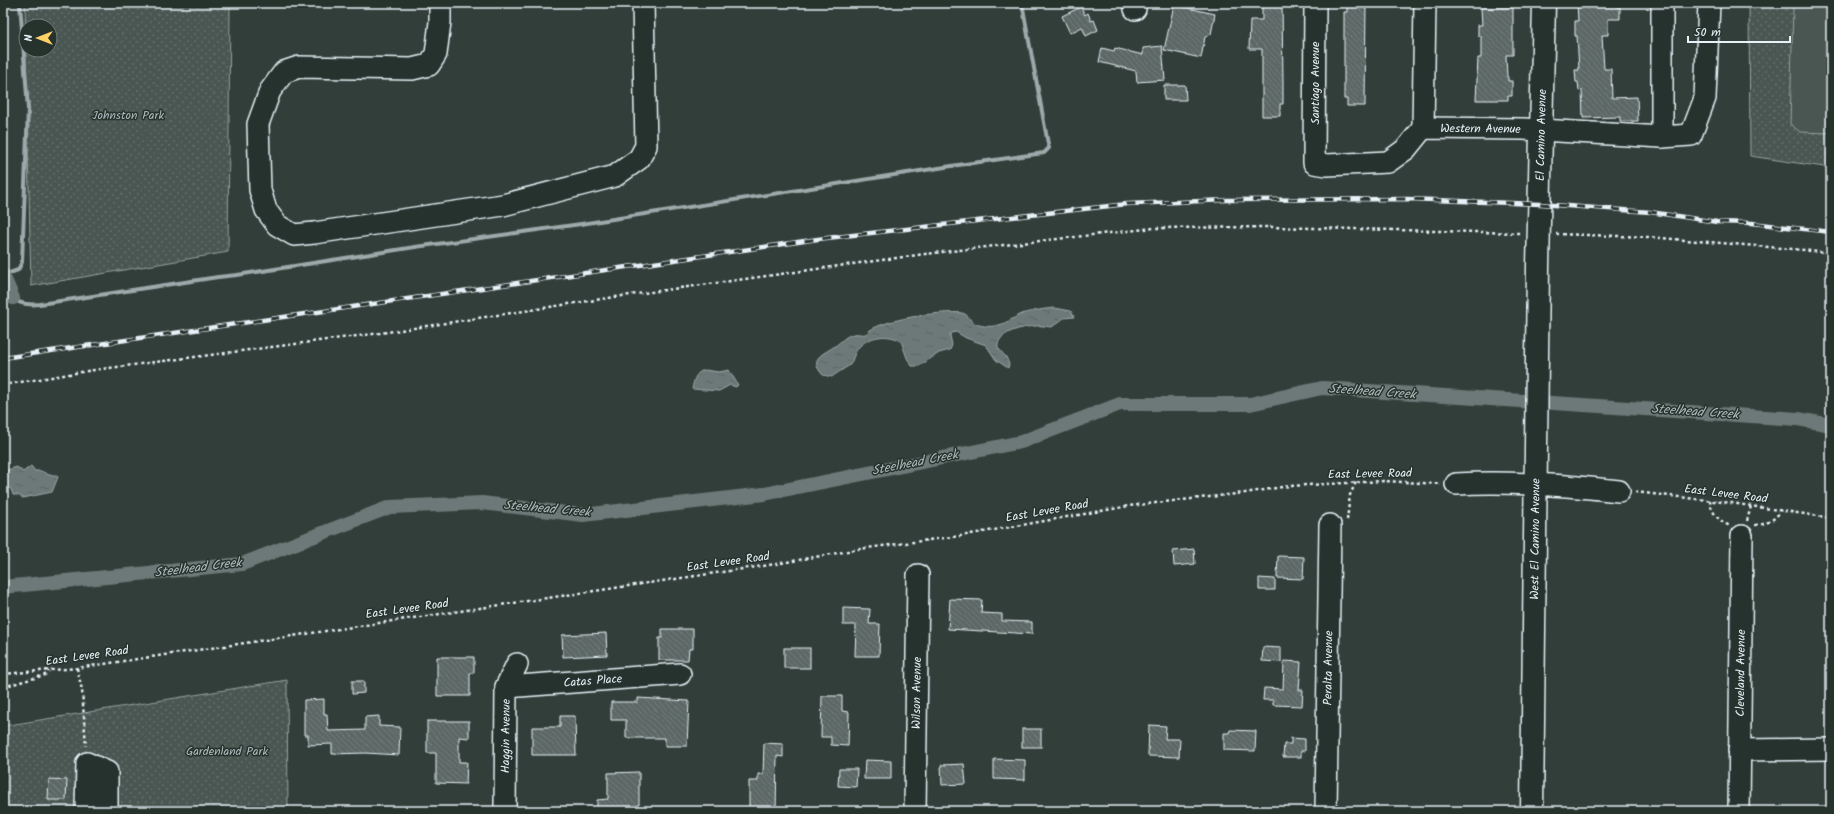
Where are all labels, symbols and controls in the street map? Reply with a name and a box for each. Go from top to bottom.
north arrow [18,18,58,58]
scale bar [1688,18,1790,44]
text: 50 m [1694,23,1721,42]
text: N [20,34,38,41]
street label: Santiago Avenue [1306,41,1325,124]
street label: El Camino Avenue [1530,88,1552,181]
park label: Johnston Park [92,106,164,125]
street label: Western Avenue [1440,119,1522,138]
water label: Steelhead Creek [1328,378,1418,406]
water label: Steelhead Creek [1651,398,1741,426]
water label: Steelhead Creek [870,444,962,482]
street label: East Levee Road [1328,464,1413,484]
street label: West El Camino Avenue [1525,478,1545,600]
street label: East Levee Road [1683,479,1770,509]
street label: East Levee Road [1004,494,1091,528]
water label: Steelhead Creek [503,495,593,523]
street label: East Levee Road [685,547,772,577]
water label: Steelhead Creek [153,552,245,584]
street label: East Levee Road [364,594,451,624]
street label: Cleveland Avenue [1731,629,1750,717]
street label: Peralta Avenue [1318,630,1338,706]
street label: East Levee Road [44,641,131,671]
street label: Wilson Avenue [907,656,926,729]
street label: Catas Place [563,669,623,692]
street label: Haggin Avenue [496,698,515,773]
park label: Gardenland Park [186,742,268,761]

